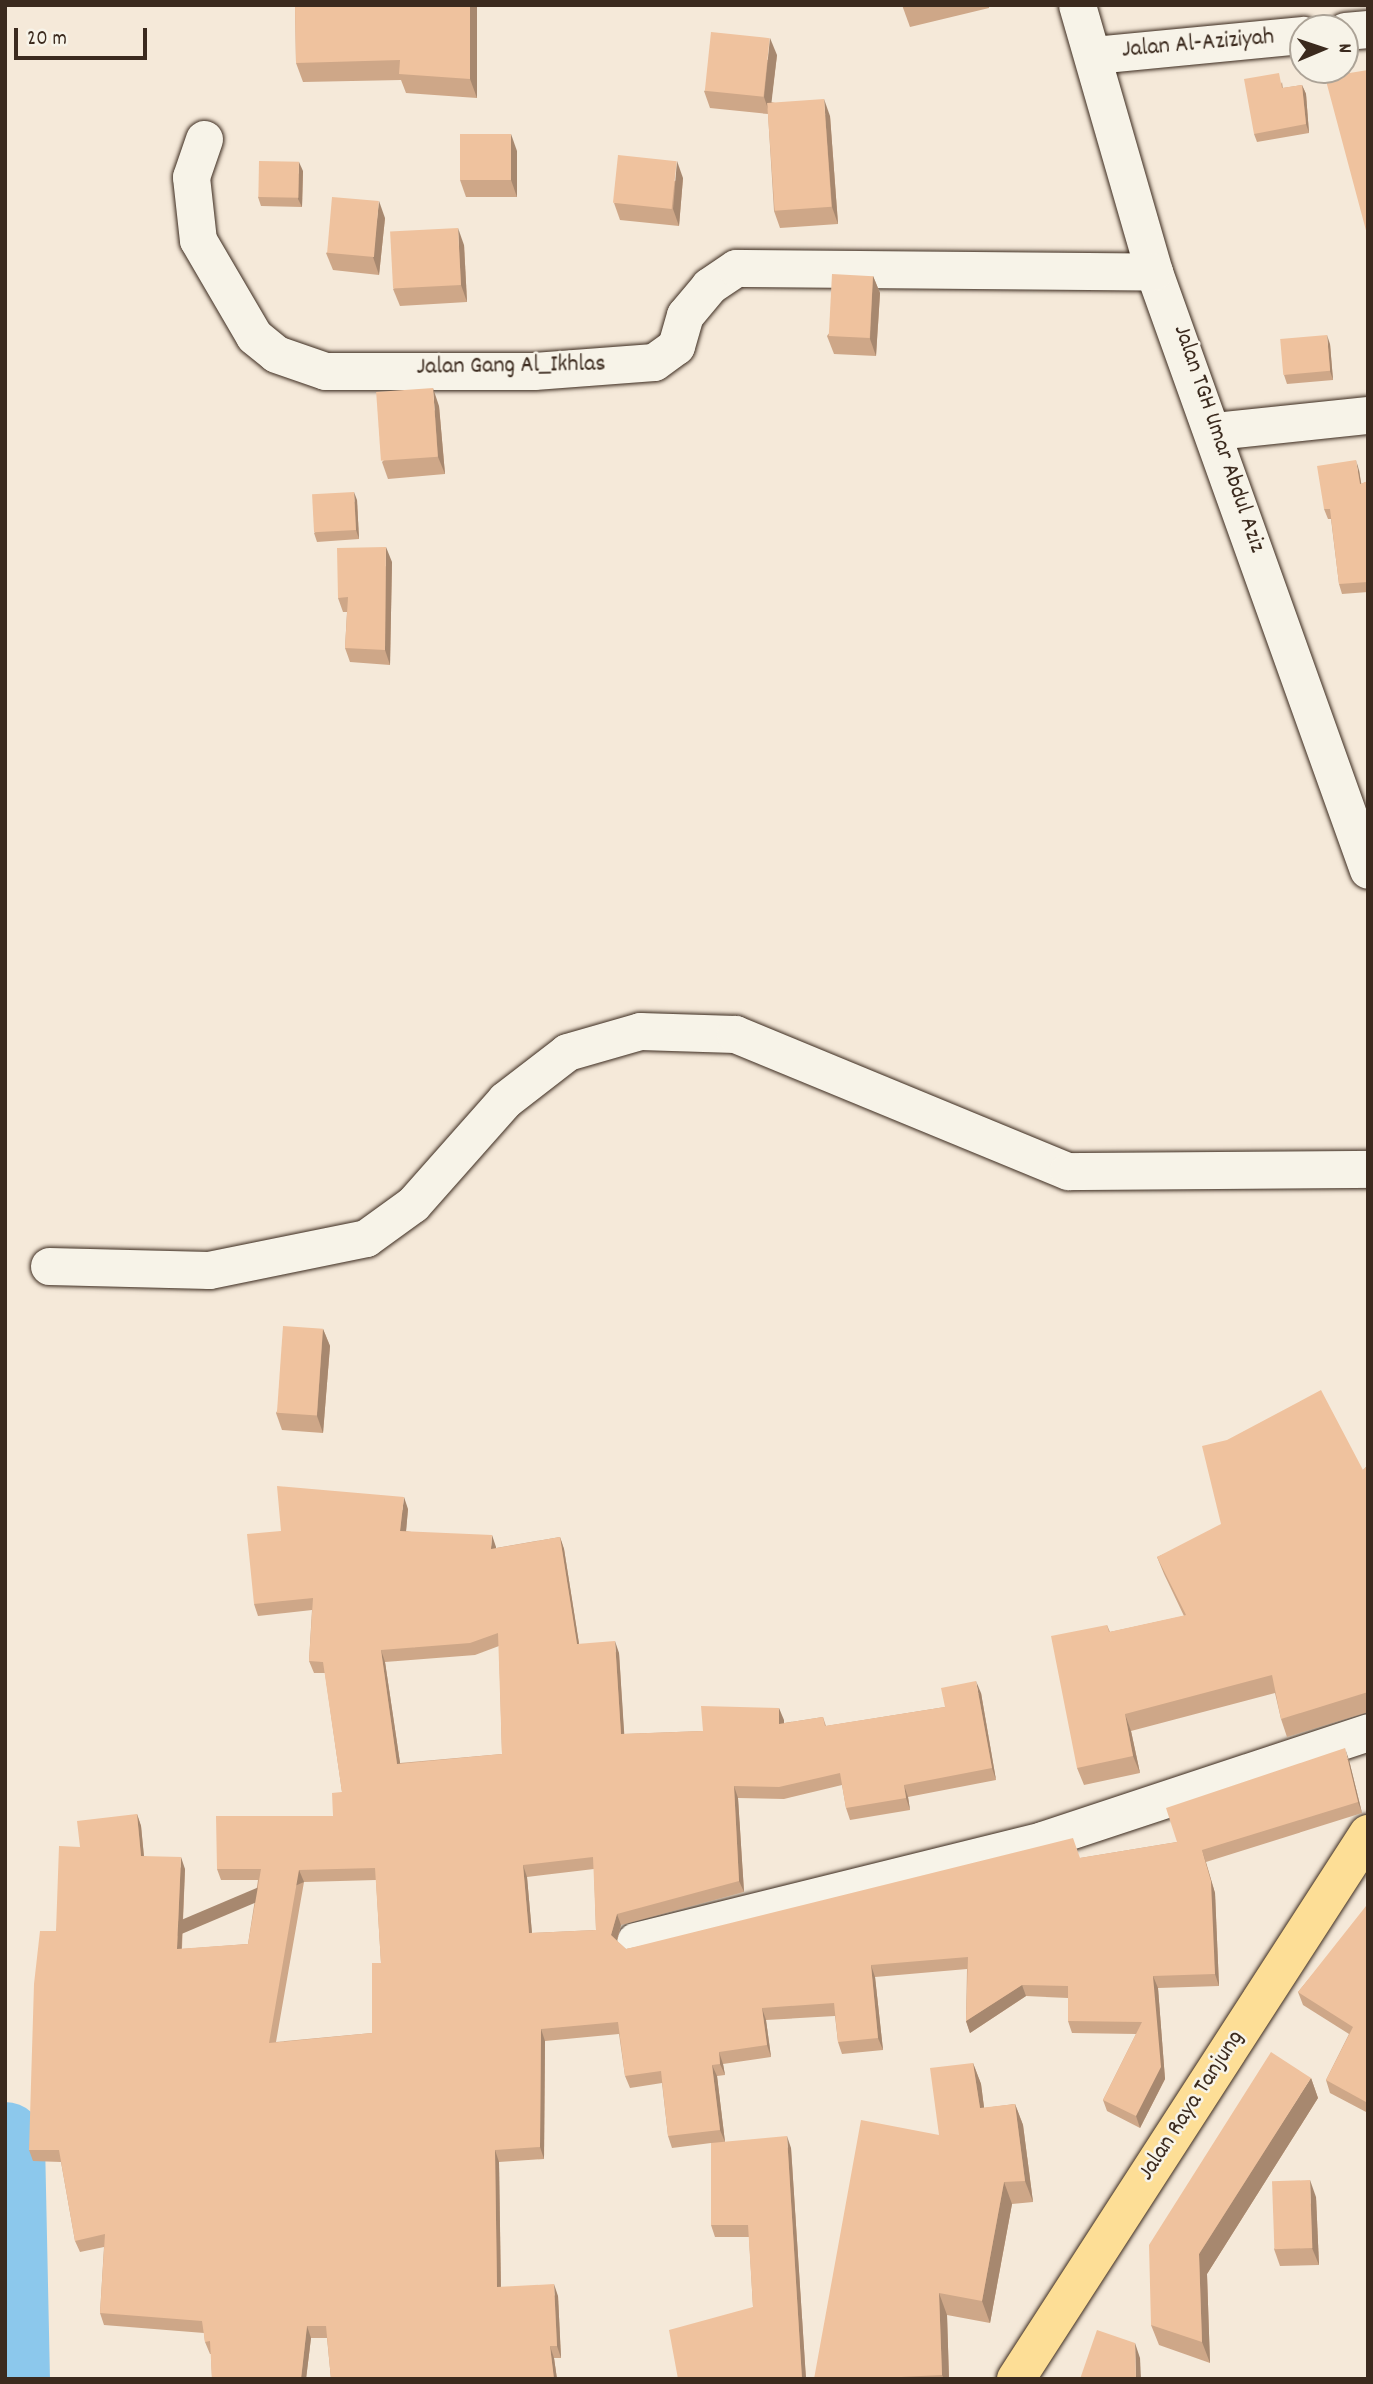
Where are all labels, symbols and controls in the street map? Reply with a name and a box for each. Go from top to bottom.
scale bar [18,14,150,58]
north arrow [1289,14,1359,84]
street label: Jalan Al-Aziziyah [1121,24,1275,66]
text: 20 m [27,25,67,55]
text: N [1330,43,1357,53]
street label: Jalan TGH Umar Abdul Aziz [1166,321,1270,557]
street label: Jalan Gang Al_Ikhlas [416,351,606,383]
street label: Jalan Raya Tanjung [1133,2026,1251,2186]

